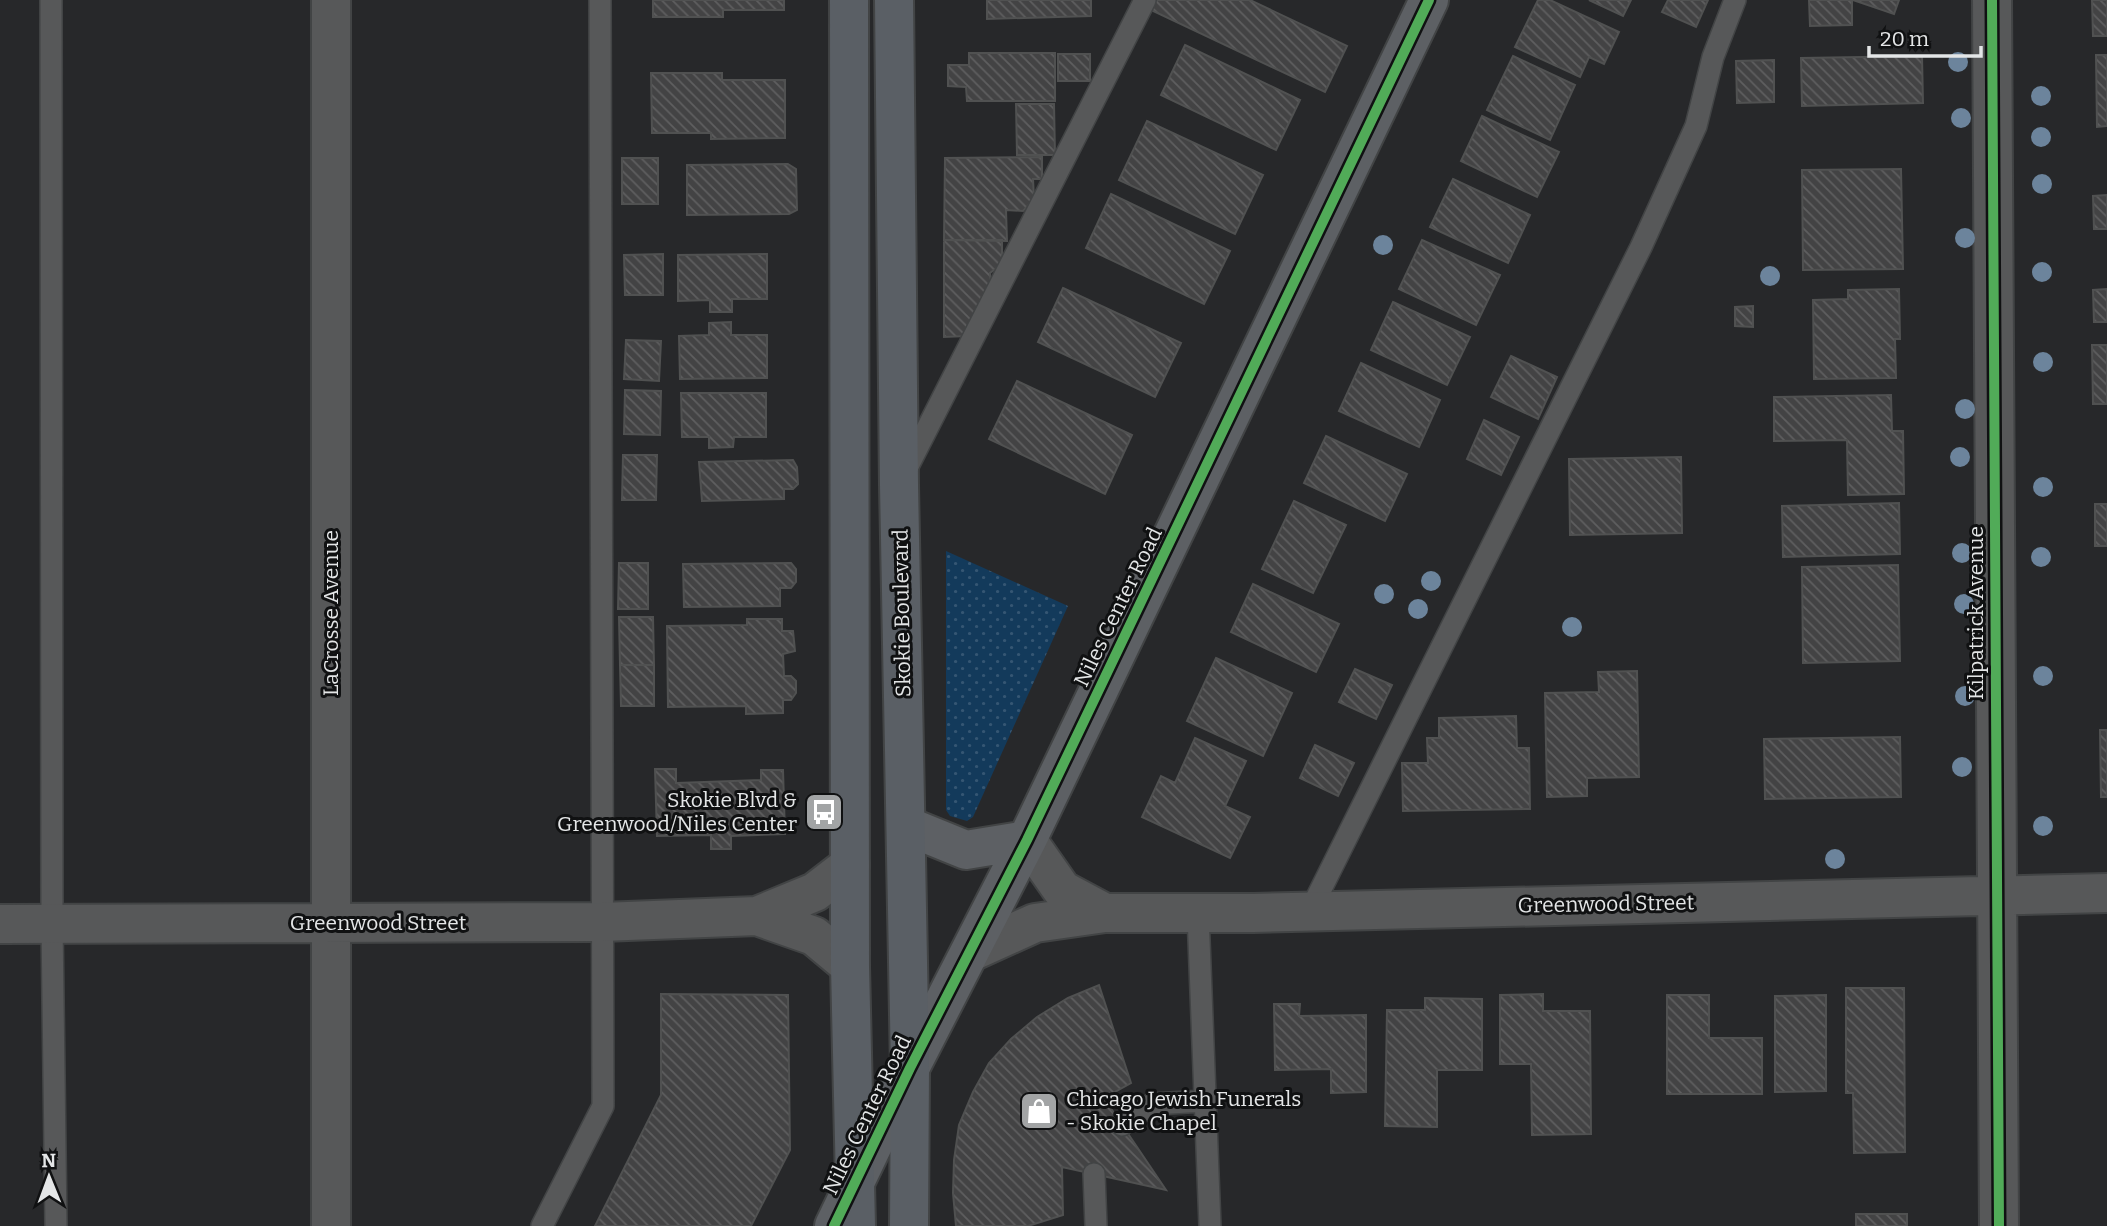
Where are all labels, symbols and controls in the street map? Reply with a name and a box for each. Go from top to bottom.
scale bar [1869,14,1981,58]
text: 20 m [1880,26,1929,52]
street label: Niles Center Road [1068,523,1168,691]
street label: Kilpatrick Avenue [1963,526,1989,700]
street label: Skokie Boulevard [888,529,916,697]
street label: LaCrosse Avenue [318,530,344,696]
place label: Skokie Blvd & Greenwood/Niles Center [557,787,797,837]
bus stop icon: Skokie Blvd & Greenwood/Niles Center [803,791,845,833]
street label: Greenwood Street [1518,889,1695,919]
street label: Greenwood Street [290,910,467,936]
street label: Niles Center Road [817,1031,917,1199]
place label: Chicago Jewish Funerals - Skokie Chapel [1066,1086,1301,1136]
shop icon: Chicago Jewish Funerals - Skokie Chapel [1018,1090,1060,1132]
north arrow [14,1142,84,1212]
text: N [41,1149,57,1172]

